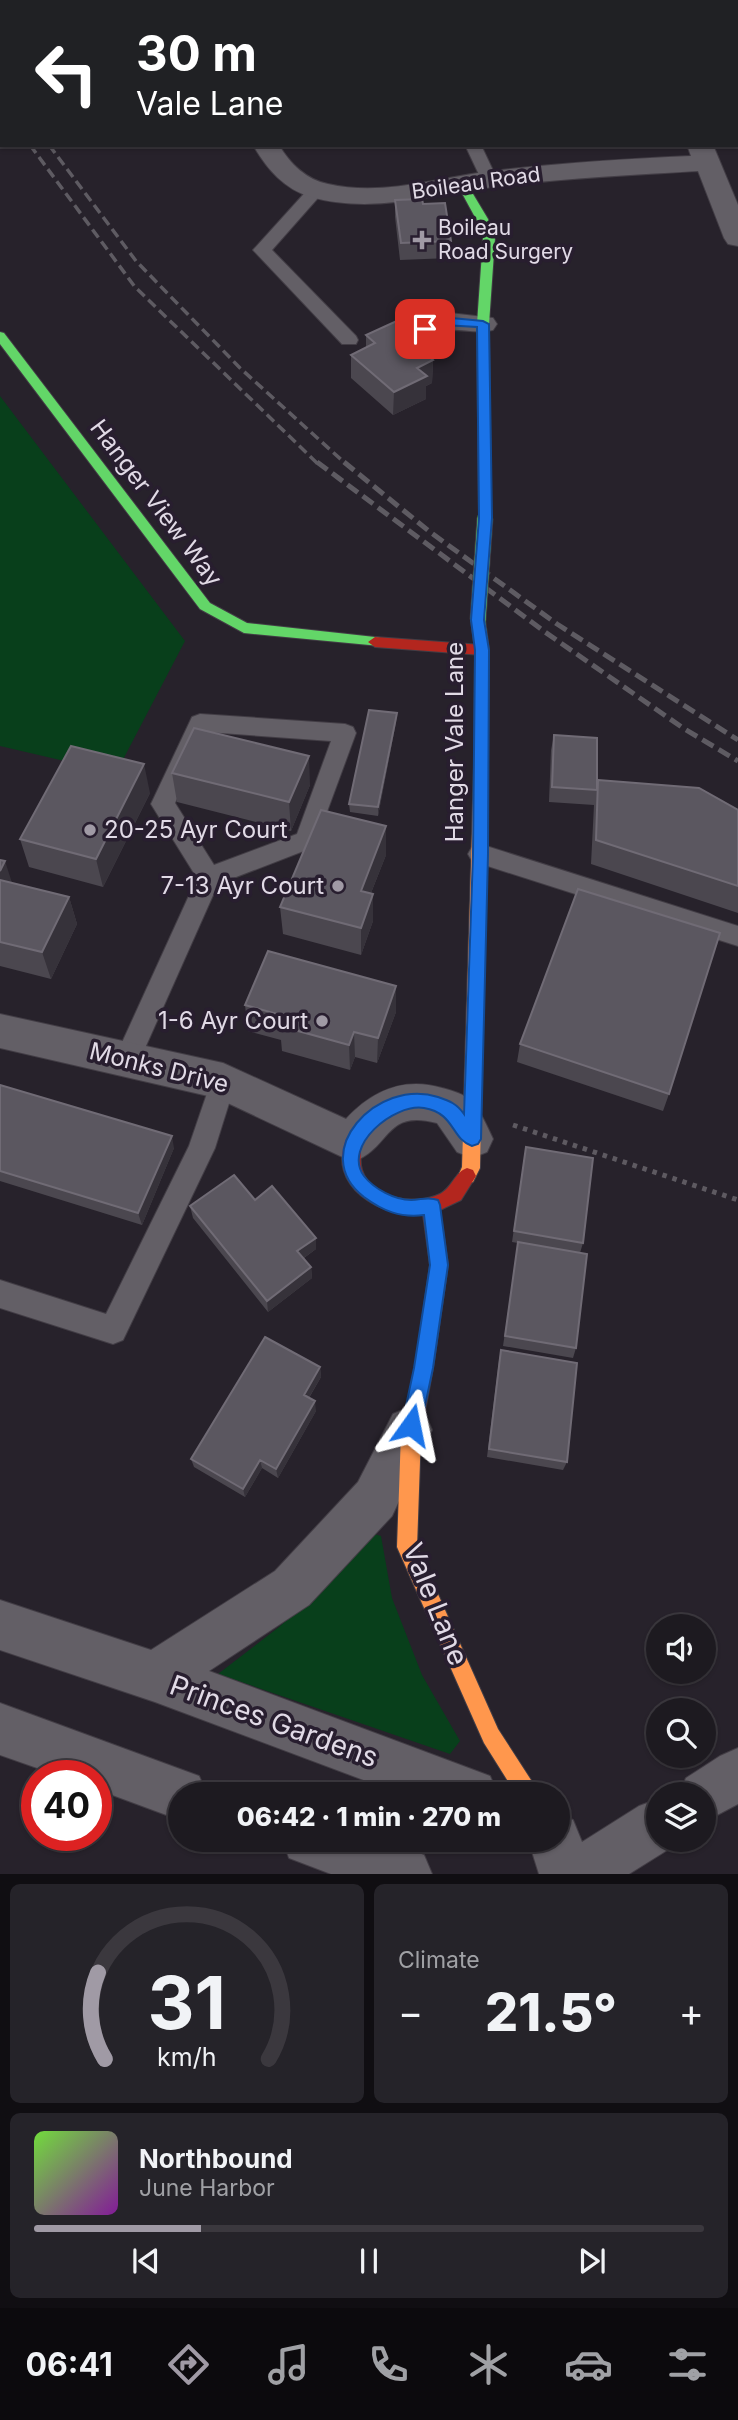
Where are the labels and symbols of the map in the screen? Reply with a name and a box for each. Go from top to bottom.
street label: Boileau Road [410,161,542,204]
place label: Boileau Road Surgery [438,215,573,264]
marker: Boileau Road Surgery [412,230,432,250]
pin [395,299,455,359]
street label: Hanger View Way [84,414,229,592]
street label: Hanger Vale Lane [440,642,469,842]
place label: 20-25 Ayr Court [104,815,288,844]
marker: 20-25 Ayr Court [82,822,98,838]
place label: 7-13 Ayr Court [160,871,324,900]
marker: 7-13 Ayr Court [330,878,346,894]
place label: 1-6 Ayr Court [158,1006,308,1035]
marker: 1-6 Ayr Court [314,1013,330,1029]
street label: Monks Drive [87,1036,232,1099]
position arrow [374,1388,448,1462]
street label: Vale Lane [396,1538,476,1670]
street label: Princes Gardens [165,1668,383,1774]
speed limit sign: 40 [21,1760,112,1851]

